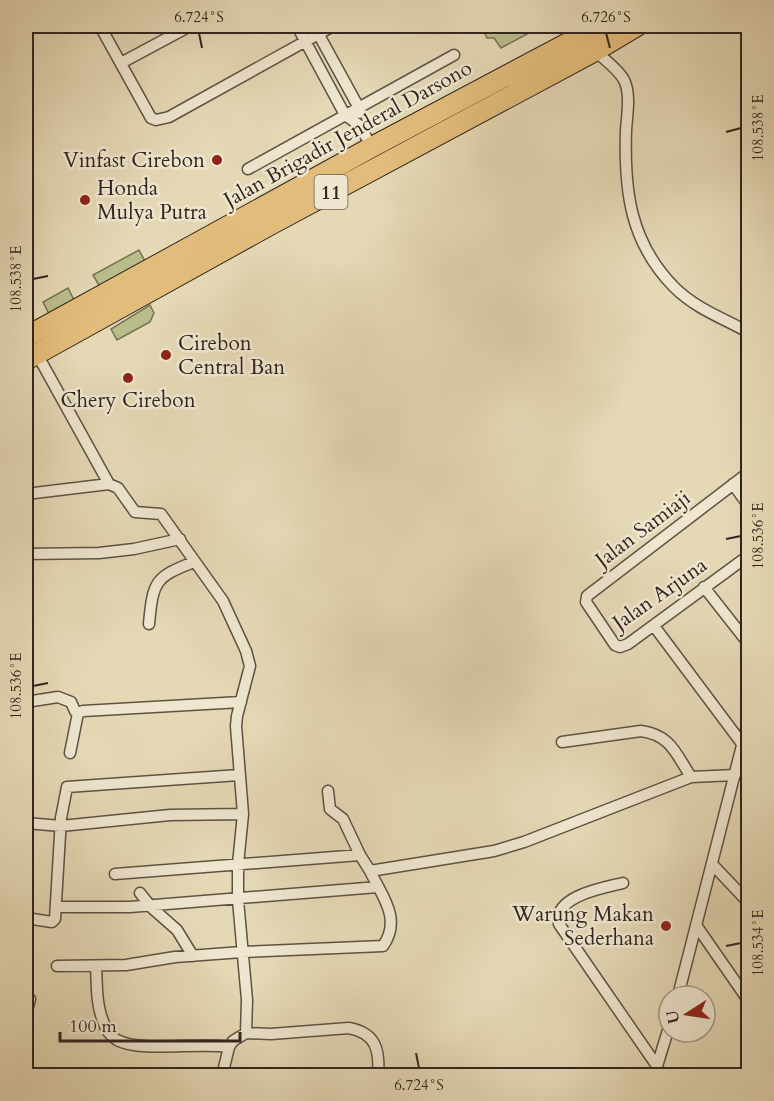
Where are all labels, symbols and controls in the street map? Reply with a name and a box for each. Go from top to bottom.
text: 6.724°S [174,7,224,27]
text: 6.726°S [581,7,631,27]
street label: Jalan Brigadir Jenderal Darsono [216,54,477,216]
text: 108.538°E [748,95,768,161]
place label: Vinfast Cirebon [63,146,205,175]
marker: Vinfast Cirebon [210,153,224,167]
place label: Honda Mulya Putra [97,174,207,227]
road number: 11 [314,175,348,209]
marker: Honda Mulya Putra [78,193,92,207]
text: 108.538°E [6,246,26,312]
place label: Cirebon Central Ban [178,329,285,382]
marker: Cirebon Central Ban [159,348,173,362]
marker: Chery Cirebon [121,371,135,385]
place label: Chery Cirebon [60,386,196,415]
street label: Jalan Samiaji [587,484,697,576]
text: 108.536°E [748,503,768,569]
street label: Jalan Arjuna [604,551,713,639]
text: 108.536°E [6,653,26,719]
place label: Warung Makan Sederhana [511,900,654,953]
text: 108.534°E [748,910,768,976]
marker: Warung Makan Sederhana [659,919,673,933]
north arrow [657,984,717,1044]
scale bar [60,1005,240,1043]
text: U [661,1008,685,1026]
text: 100 m [69,1014,117,1039]
text: 6.724°S [394,1075,444,1095]

